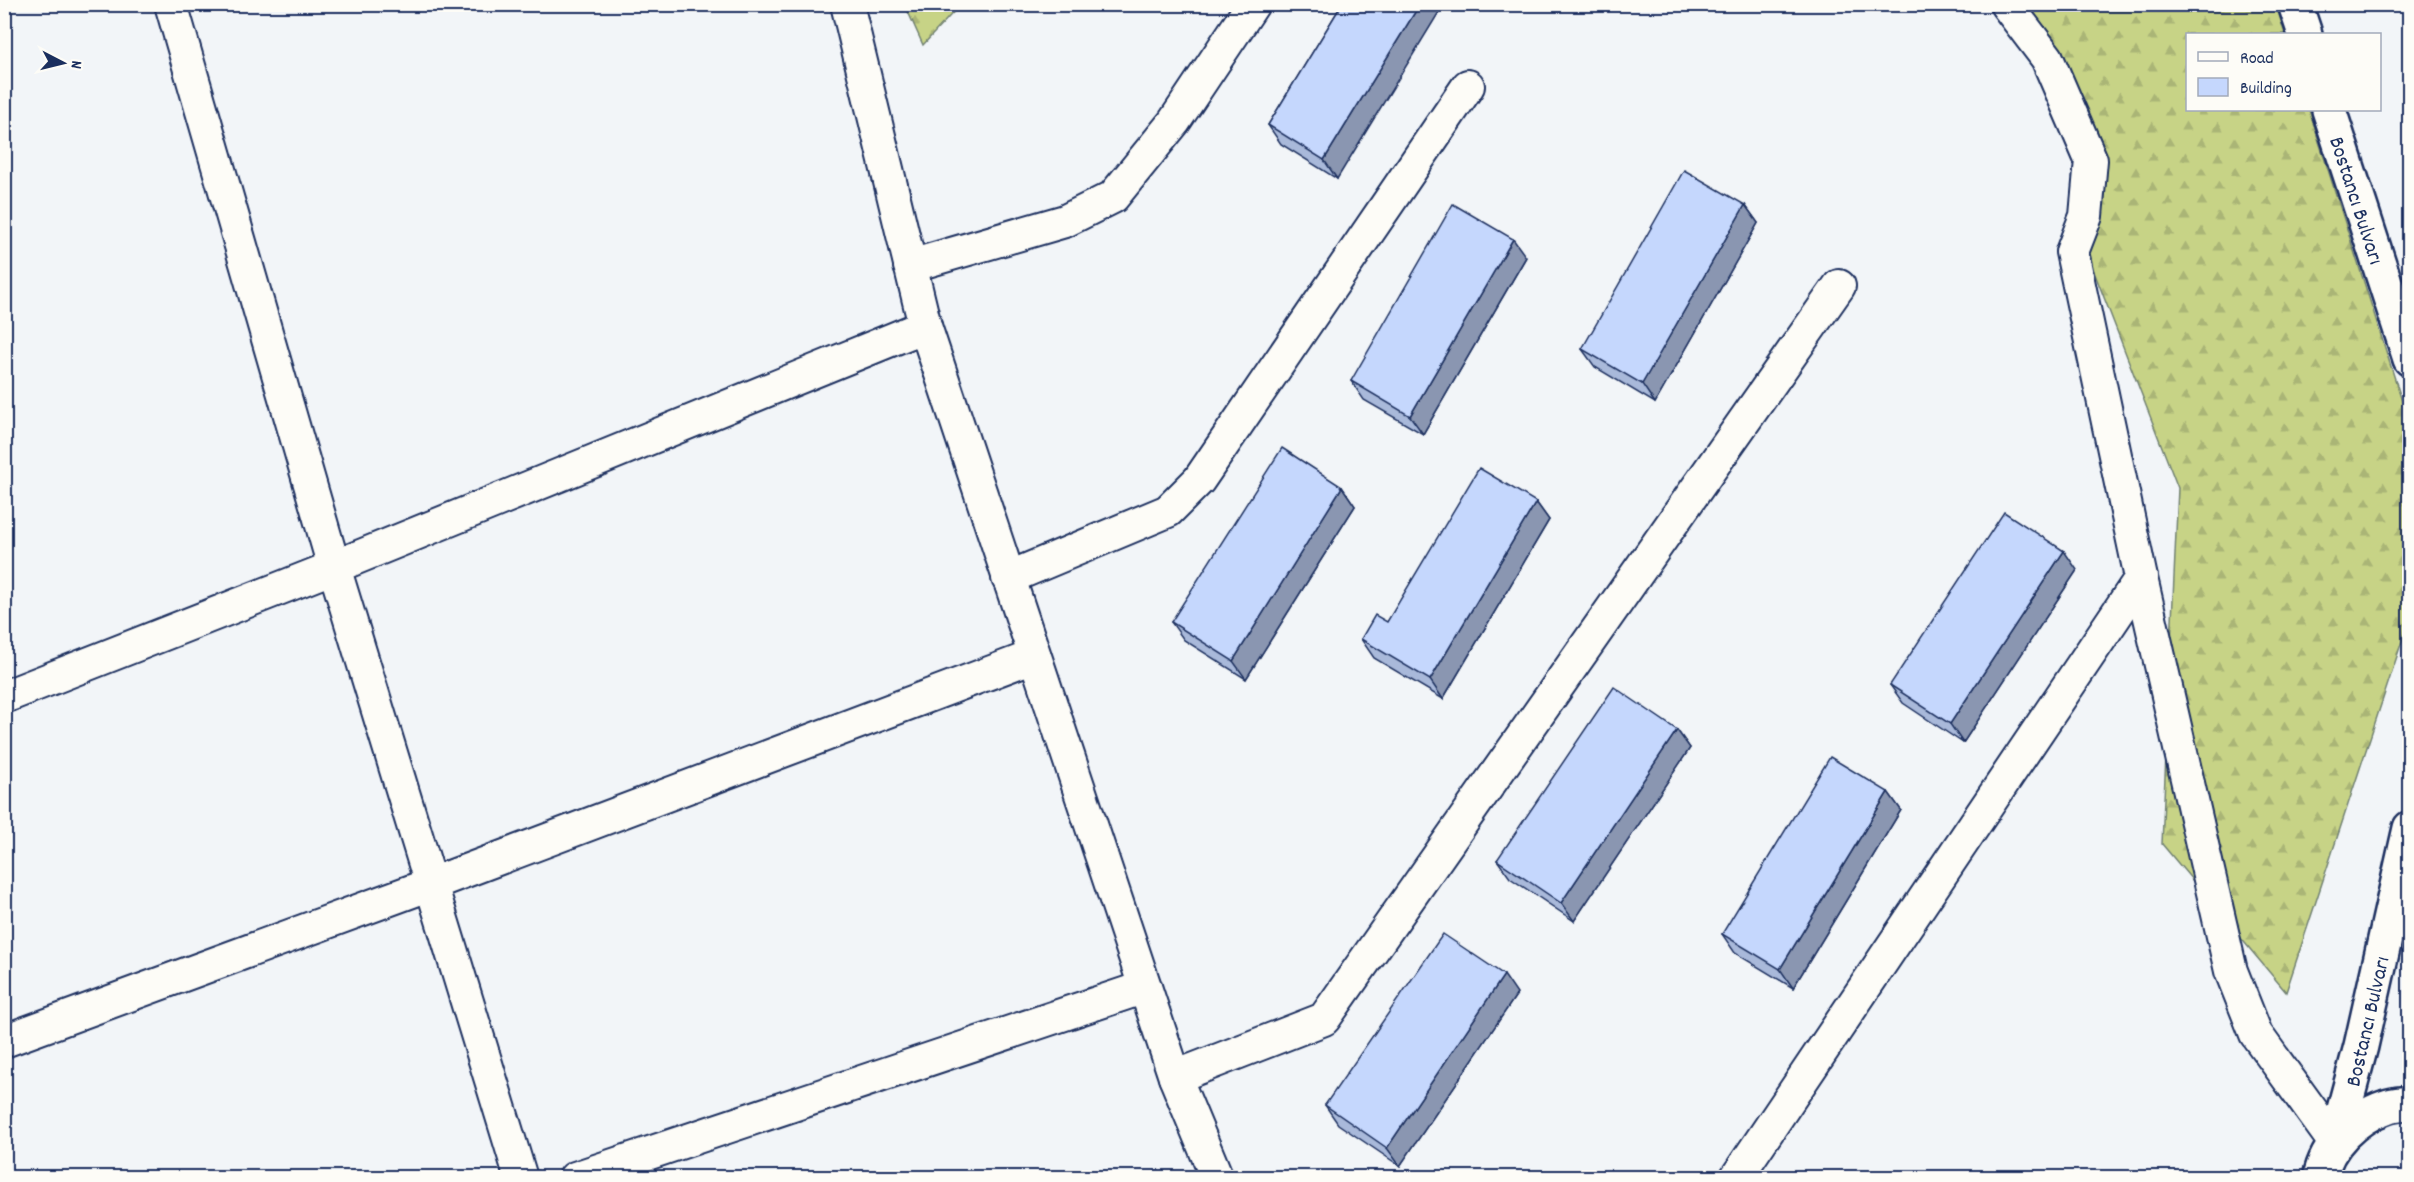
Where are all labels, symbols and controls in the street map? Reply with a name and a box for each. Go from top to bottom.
north arrow [33,33,93,93]
legend [2186,33,2381,111]
text: Road [2240,47,2274,72]
text: N [63,59,87,70]
text: Building [2240,77,2292,102]
street label: Bostancı Bulvarı [2319,133,2390,269]
street label: Bostancı Bulvarı [2339,954,2399,1090]

